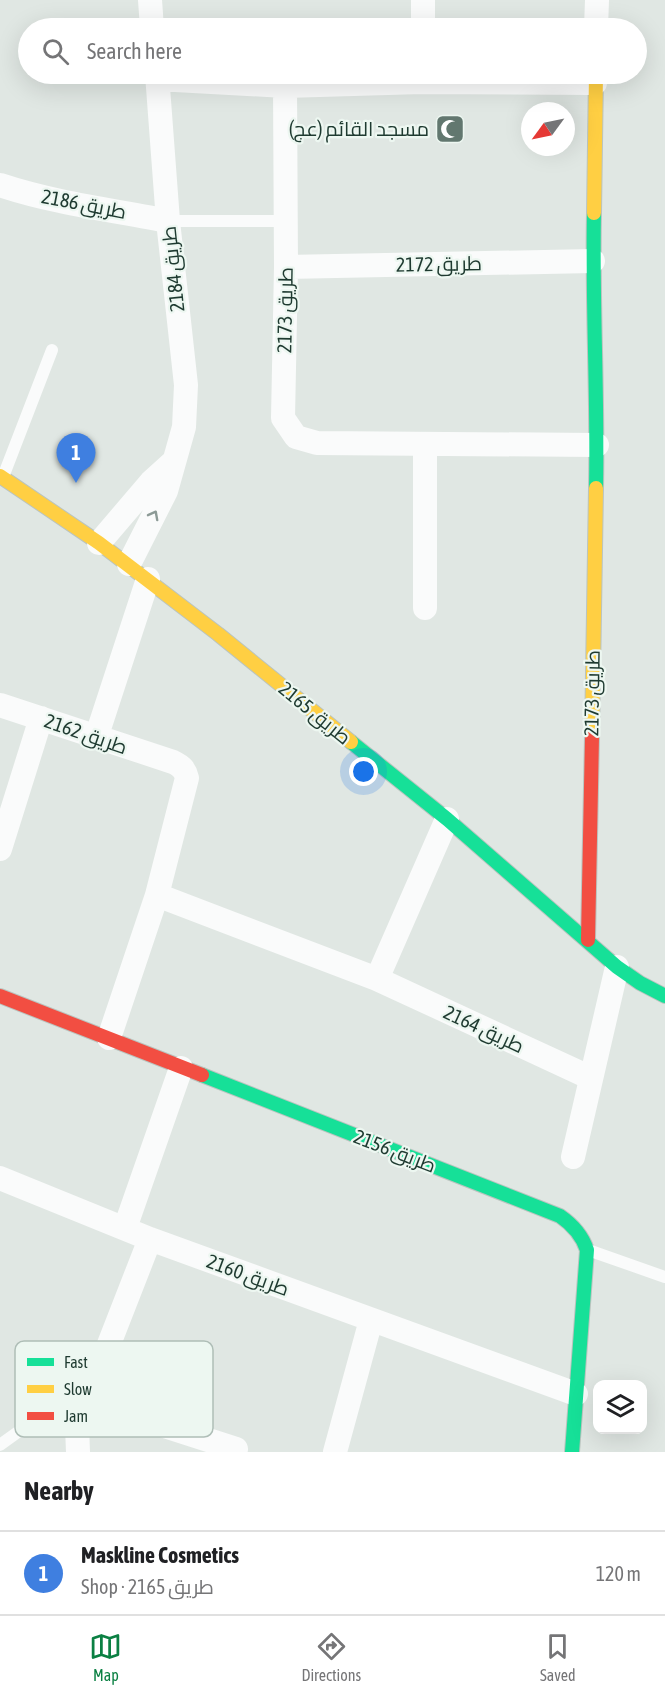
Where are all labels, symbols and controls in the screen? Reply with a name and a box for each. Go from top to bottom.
search box [18,18,647,84]
icon: search [39,35,72,68]
text: Search here [87,38,182,64]
north arrow [521,102,575,156]
mosque icon: مسجد القائم (عج) [434,113,466,145]
place label: مسجد القائم (عج) [289,117,429,143]
street label: طريق 2186 [39,184,129,225]
street label: طريق 2184 [157,225,190,313]
street label: طريق 2172 [396,251,482,278]
street label: طريق 2173 [272,267,299,353]
pin: 1 [56,434,96,483]
one-way arrow [147,511,158,521]
street label: طريق 2173 [579,650,606,736]
street label: طريق 2165 [273,677,356,750]
street label: طريق 2162 [41,709,131,760]
your location [349,757,378,786]
street label: طريق 2164 [440,1000,528,1059]
street label: طريق 2156 [350,1124,439,1179]
street label: طريق 2160 [203,1249,293,1302]
legend [15,1341,213,1437]
text: Fast [64,1353,88,1371]
text: Slow [64,1380,92,1398]
map controls [593,1380,647,1434]
button: layers [593,1380,647,1434]
text: Jam [64,1407,88,1425]
text: Nearby [24,1476,94,1506]
text: Maskline Cosmetics [81,1542,239,1568]
text: 1 [39,1562,48,1585]
text: 120 m [596,1562,641,1585]
text: Shop · طريق 2165 [81,1575,214,1598]
tab: Map [89,1630,122,1684]
tab: Directions [301,1630,361,1684]
tab: Saved [540,1630,575,1684]

